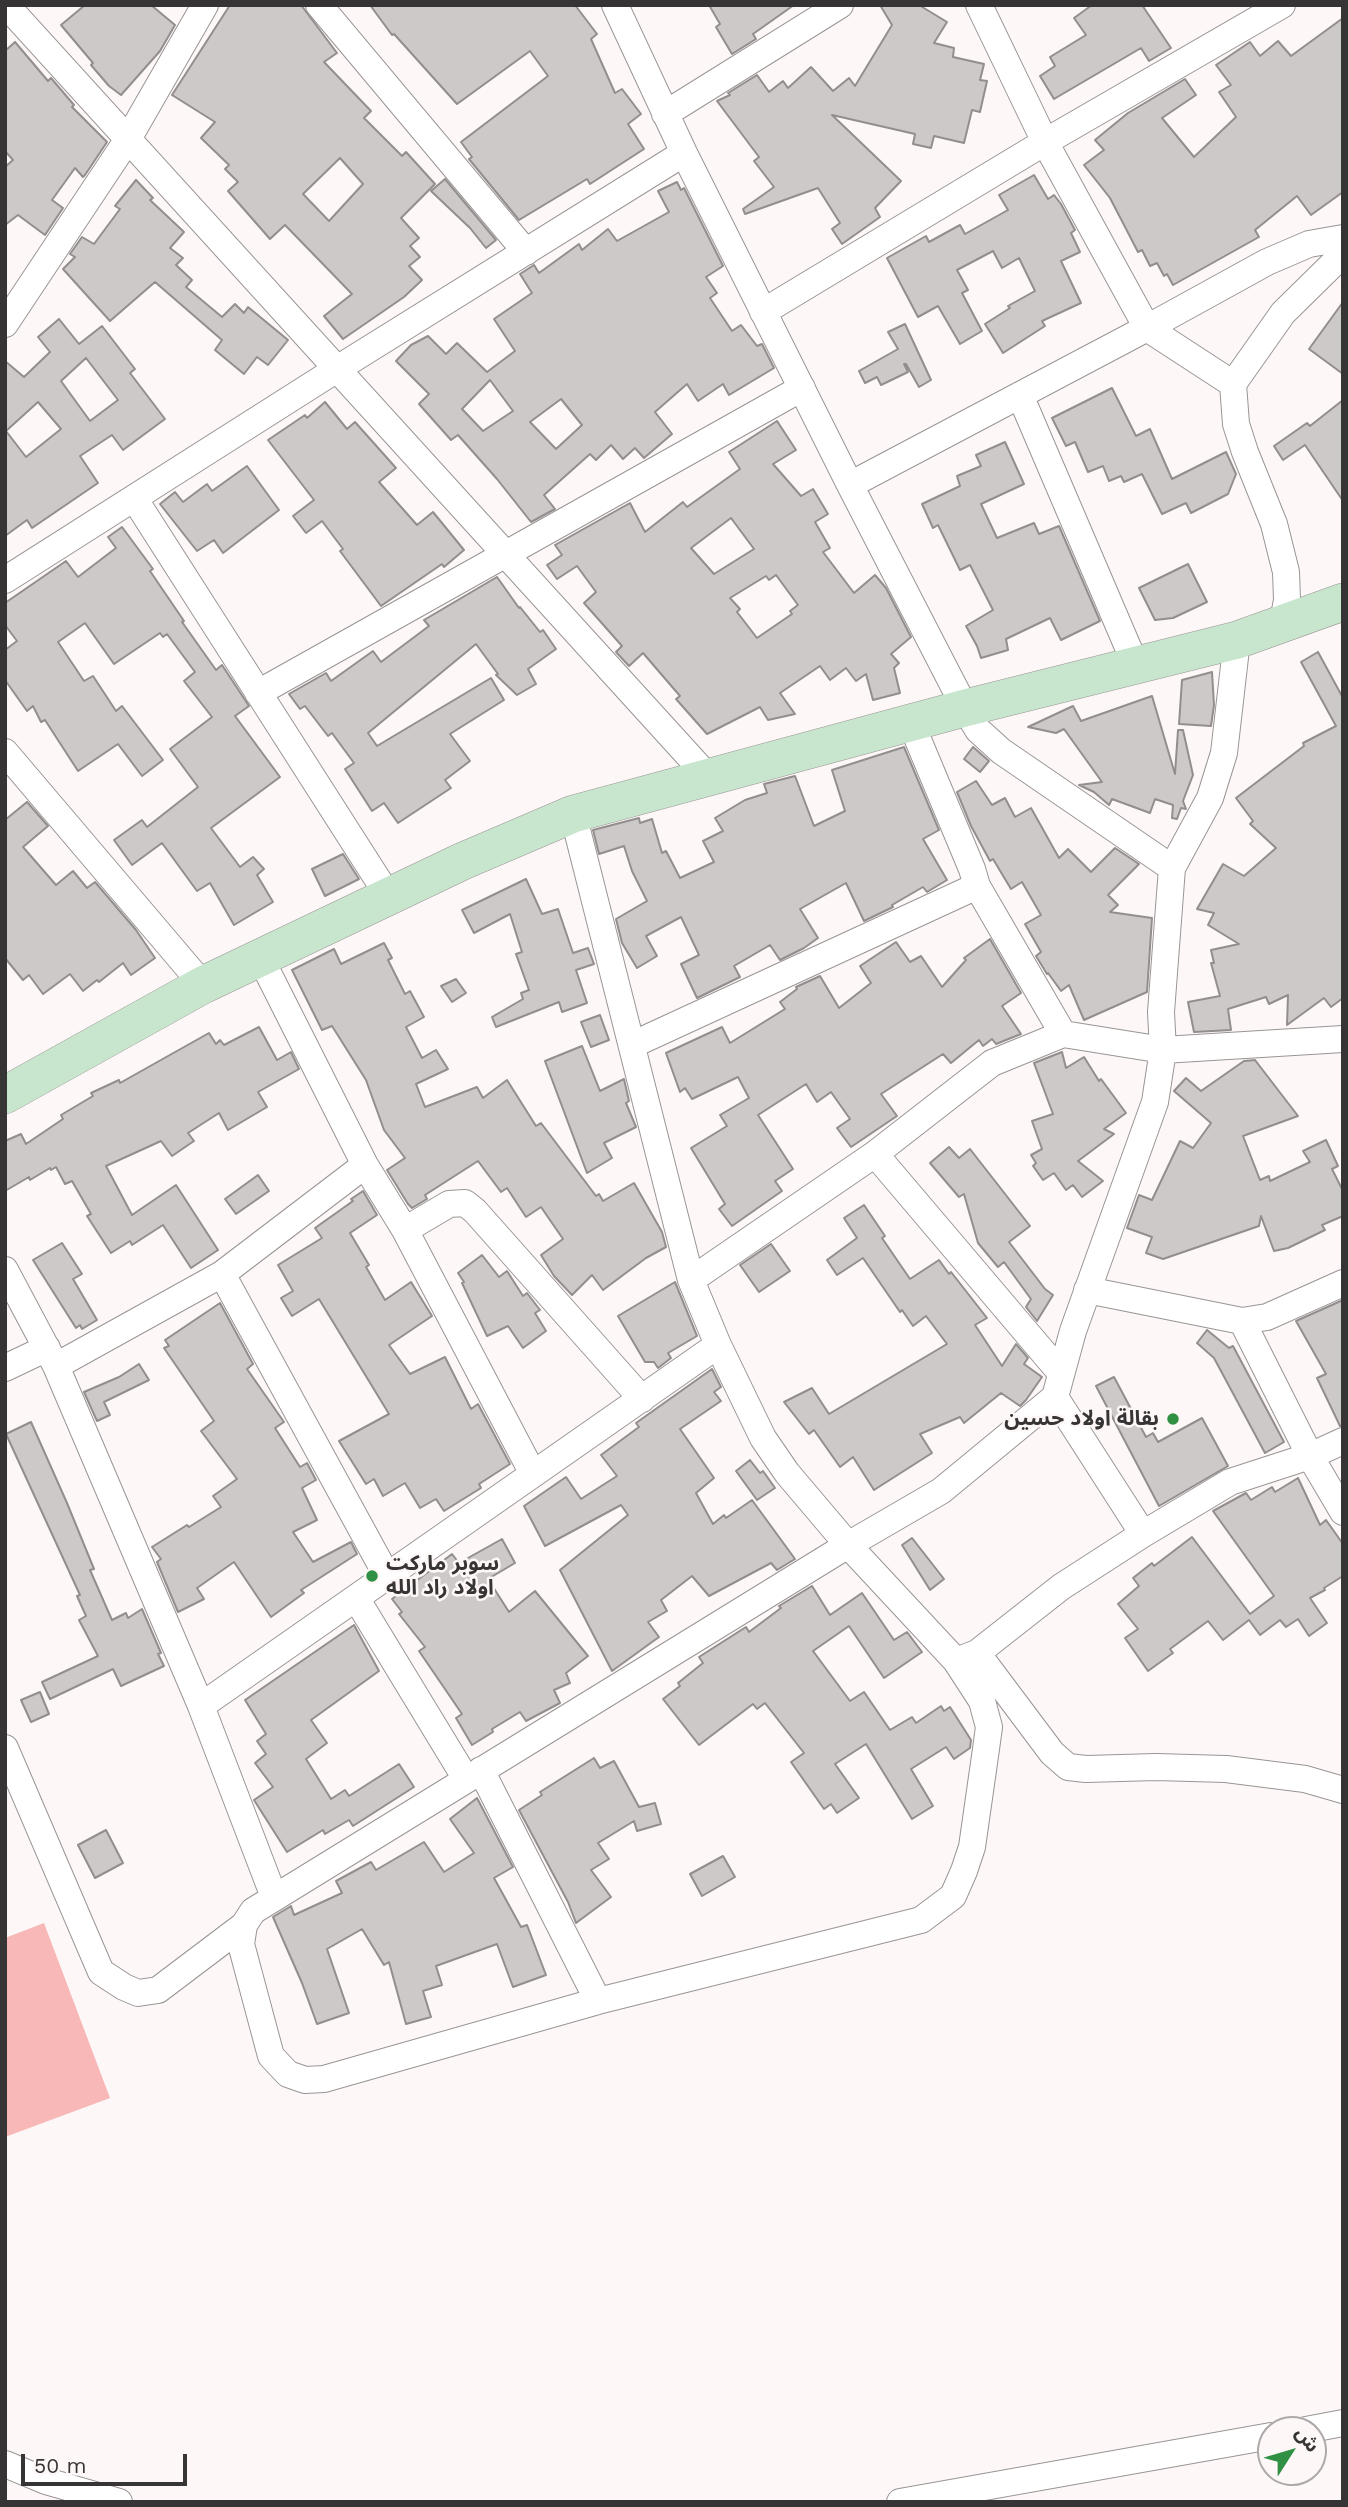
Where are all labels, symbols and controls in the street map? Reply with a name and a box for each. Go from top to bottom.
place label: بقالة اولاد حسين [1004,1406,1159,1432]
marker: بقالة اولاد حسين [1165,1411,1181,1427]
place label: سوبر ماركت اولاد راد الله [386,1551,499,1601]
marker: سوبر ماركت اولاد راد الله [364,1568,380,1584]
north arrow [1257,2416,1327,2486]
text: ش [1291,2422,1325,2457]
scale bar [24,2440,191,2484]
text: 50 m [34,2453,86,2478]

